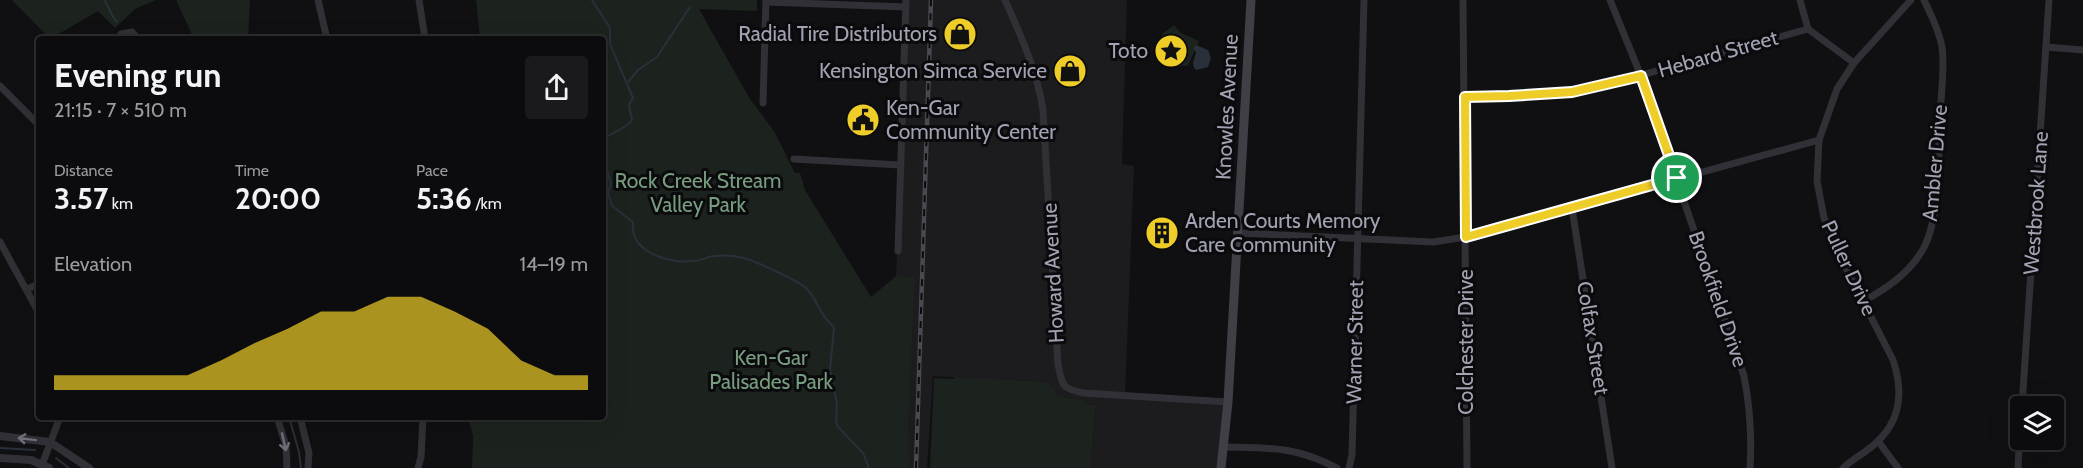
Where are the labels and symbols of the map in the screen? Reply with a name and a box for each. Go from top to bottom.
shop icon: Radial Tire Distributors [942,16,978,52]
place label: Radial Tire Distributors [738,21,937,46]
street label: Hebard Street [1655,24,1781,83]
place icon: Toto [1153,33,1189,69]
street label: Knowles Avenue [1210,33,1243,180]
place label: Toto [1109,38,1148,63]
shop icon: Kensington Simca Service [1052,53,1088,89]
place label: Kensington Simca Service [819,58,1047,83]
place label: Ken-Gar Community Center [886,95,1056,144]
public building icon: Ken-Gar Community Center [845,102,881,138]
street label: Ambler Drive [1917,103,1952,222]
street label: Westbrook Lane [2018,130,2053,276]
pin [1651,152,1702,203]
park label: Rock Creek Stream Valley Park [615,168,781,217]
street label: Howard Avenue [1036,202,1069,344]
place label: Arden Courts Memory Care Community [1185,208,1381,257]
building icon: Arden Courts Memory Care Community [1144,215,1180,251]
street label: Puller Drive [1817,216,1882,319]
street label: Brookfield Drive [1684,228,1753,370]
street label: Colchester Drive [1453,269,1478,415]
street label: Colfax Street [1572,279,1615,397]
street label: Warner Street [1341,280,1368,404]
park label: Ken-Gar Palisades Park [709,345,833,394]
one-way arrow [279,432,290,451]
one-way arrow [18,433,38,444]

